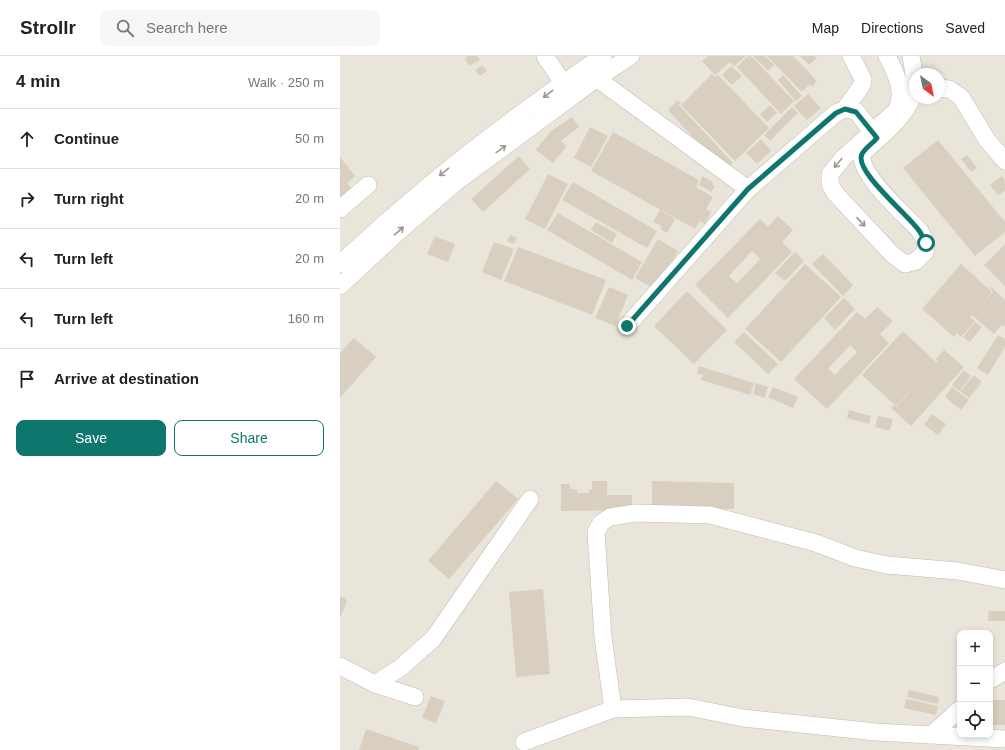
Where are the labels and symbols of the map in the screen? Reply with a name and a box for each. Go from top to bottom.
north arrow [909,68,945,104]
one-way arrow [543,90,554,98]
one-way arrow [495,145,506,153]
one-way arrow [834,158,843,168]
one-way arrow [439,168,450,177]
one-way arrow [856,216,865,226]
one-way arrow [394,226,405,235]
route start [917,234,935,252]
route end [618,317,636,335]

